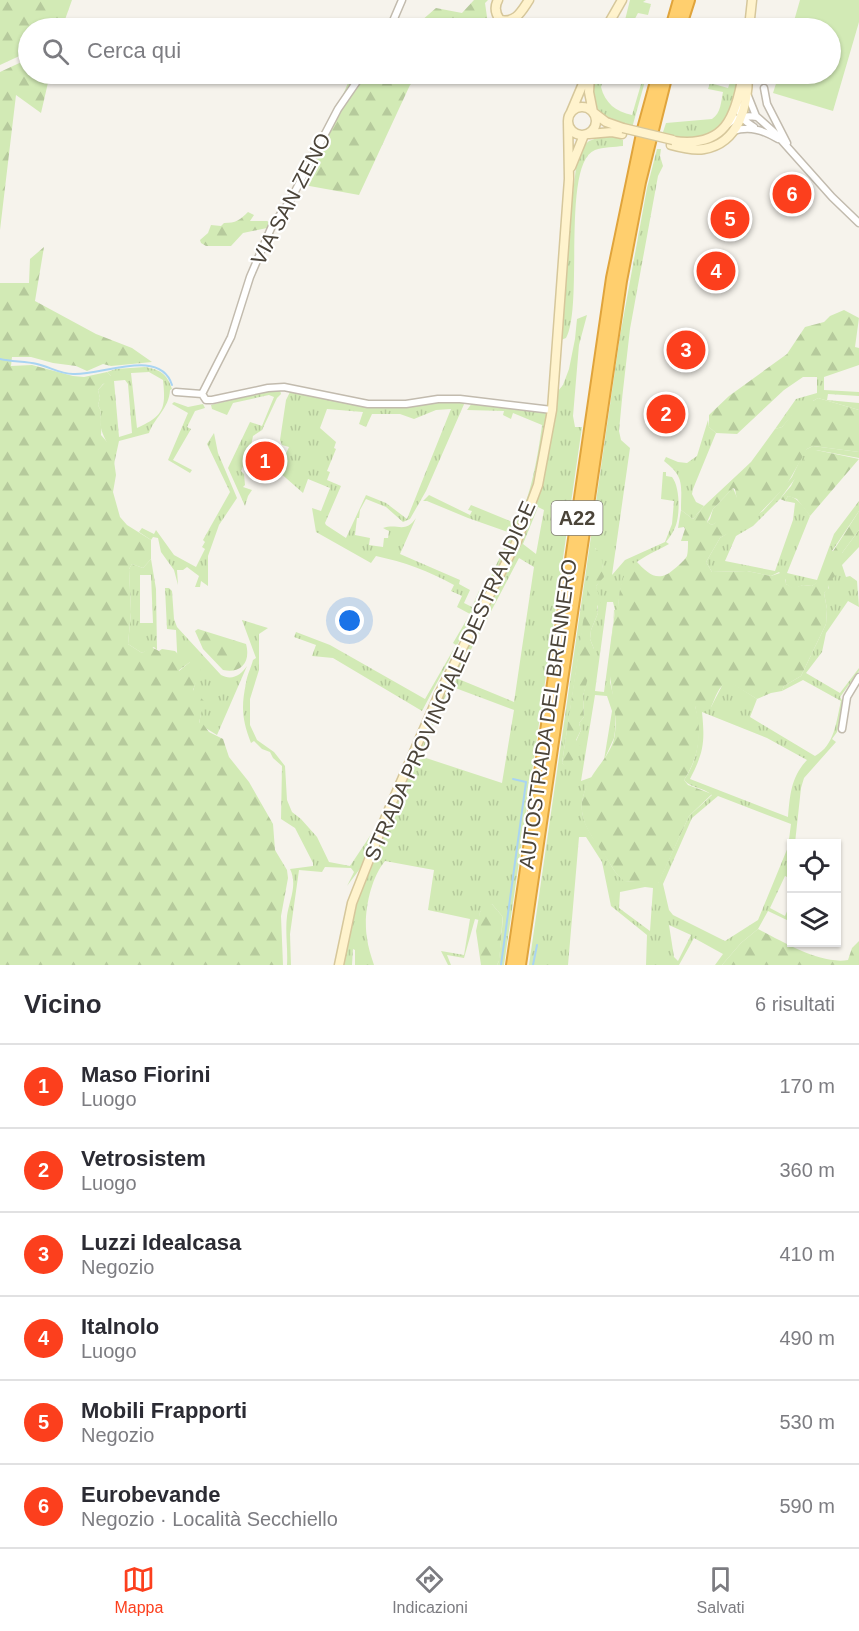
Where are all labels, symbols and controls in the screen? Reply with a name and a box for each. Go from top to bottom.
search box [18,18,841,84]
icon: search [39,35,72,68]
text: Cerca qui [87,38,181,63]
street label: VIA SAN ZENO [246,129,335,269]
pin: 6 [772,172,812,216]
pin: 5 [710,196,750,242]
pin: 4 [696,248,736,294]
pin: 3 [666,328,706,372]
pin: 2 [646,392,686,436]
pin: 1 [246,438,284,484]
street label: STRADA PROVINCIALE DESTRA ADIGE [360,498,540,864]
road number: A22 [552,501,602,535]
street label: AUTOSTRADA DEL BRENNERO [514,557,581,870]
your location [335,606,364,635]
map controls [787,839,841,947]
button: locate [787,839,841,893]
button: layers [787,893,841,947]
text: Vicino [24,989,102,1019]
text: 6 risultati [755,993,835,1015]
text: Maso Fiorini [81,1062,211,1087]
text: 1 [38,1075,49,1097]
text: 170 m [779,1075,835,1097]
text: Luogo [81,1088,137,1110]
text: Vetrosistem [81,1146,206,1171]
text: 2 [38,1159,49,1181]
text: 360 m [779,1159,835,1181]
text: Luogo [81,1172,137,1194]
text: Luzzi Idealcasa [81,1230,241,1255]
text: 3 [38,1243,49,1265]
text: 410 m [779,1243,835,1265]
text: Negozio [81,1256,154,1278]
text: Italnolo [81,1314,159,1339]
text: 4 [38,1327,49,1349]
text: 490 m [779,1327,835,1349]
text: Luogo [81,1340,137,1362]
text: Mobili Frapporti [81,1398,247,1423]
text: 5 [38,1411,49,1433]
text: 530 m [779,1411,835,1433]
text: Negozio [81,1424,154,1446]
text: Eurobevande [81,1482,220,1507]
text: 6 [38,1495,49,1517]
text: 590 m [779,1495,835,1517]
text: Negozio · Località Secchiello [81,1508,338,1530]
tab: Mappa [114,1563,163,1617]
tab: Indicazioni [392,1563,468,1617]
tab: Salvati [697,1563,745,1617]

